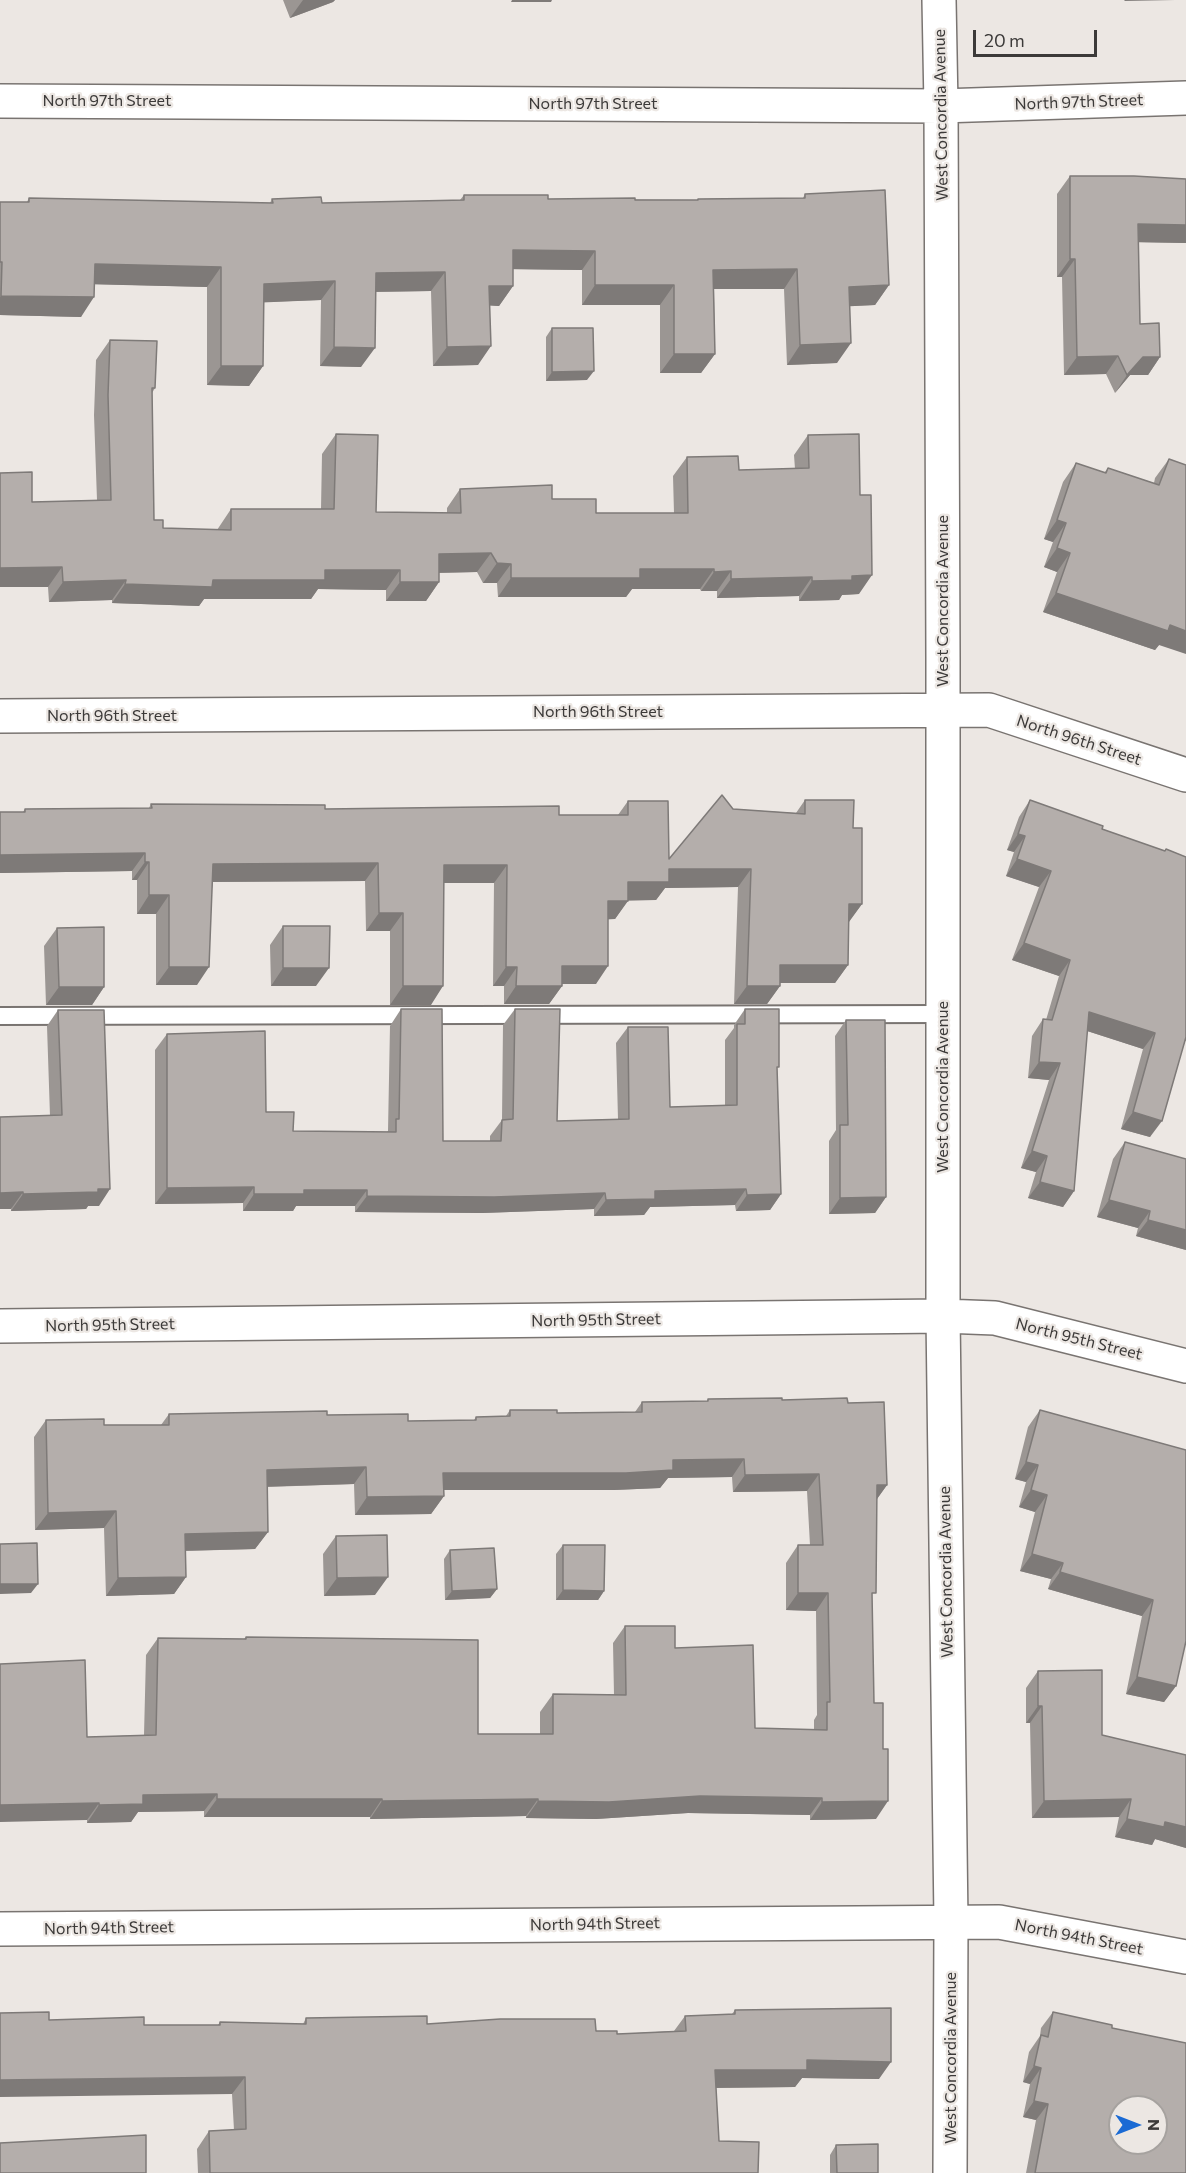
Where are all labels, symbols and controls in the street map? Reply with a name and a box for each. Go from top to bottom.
scale bar [976,18,1100,56]
street label: West Concordia Avenue [930,29,952,201]
text: 20 m [984,29,1025,51]
street label: North 97th Street [1014,90,1144,114]
street label: North 97th Street [43,91,171,111]
street label: North 97th Street [529,94,657,114]
street label: West Concordia Avenue [933,515,953,687]
street label: North 96th Street [533,702,663,722]
street label: North 96th Street [47,706,177,726]
street label: North 96th Street [1014,711,1144,769]
street label: West Concordia Avenue [933,1001,953,1173]
street label: North 95th Street [531,1309,661,1331]
street label: North 95th Street [45,1314,175,1336]
street label: North 95th Street [1014,1314,1144,1364]
street label: West Concordia Avenue [935,1486,957,1658]
street label: North 94th Street [530,1913,660,1935]
street label: North 94th Street [1013,1915,1145,1959]
street label: North 94th Street [44,1917,174,1939]
street label: West Concordia Avenue [941,1972,961,2144]
north arrow [1108,2095,1168,2155]
text: N [1145,2119,1164,2131]

